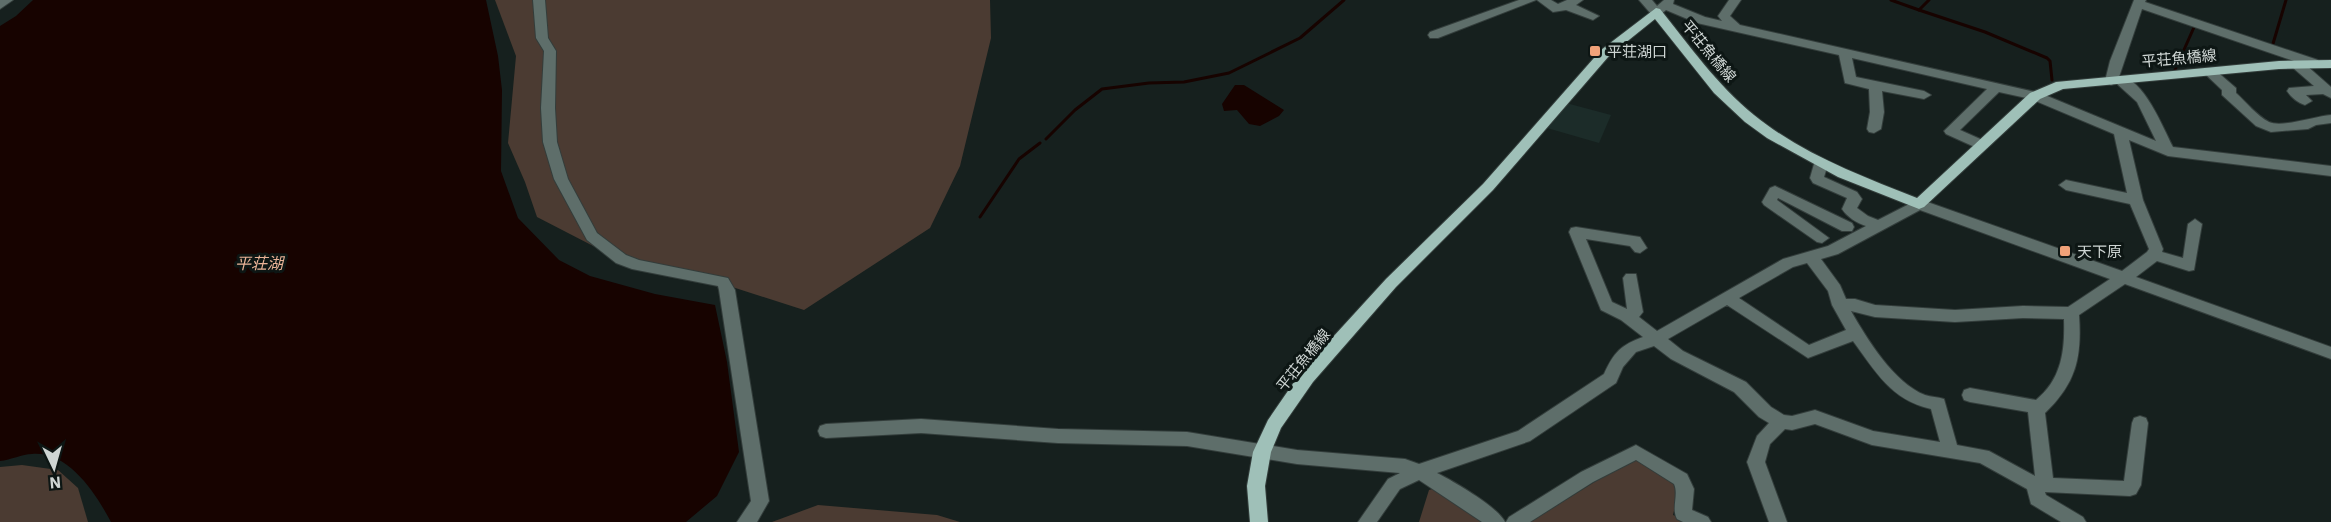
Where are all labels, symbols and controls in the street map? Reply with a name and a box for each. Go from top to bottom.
street label: 平荘魚橋線 [1678,16,1740,86]
place label: 平荘湖口 [1607,42,1667,61]
marker: 平荘湖口 [1588,44,1602,58]
street label: 平荘魚橋線 [2141,45,2217,71]
place label: 天下原 [2077,242,2122,261]
marker: 天下原 [2058,244,2072,258]
water label: 平荘湖 [235,253,286,273]
street label: 平荘魚橋線 [1272,325,1334,395]
north arrow [24,438,84,498]
text: N [49,472,62,493]

